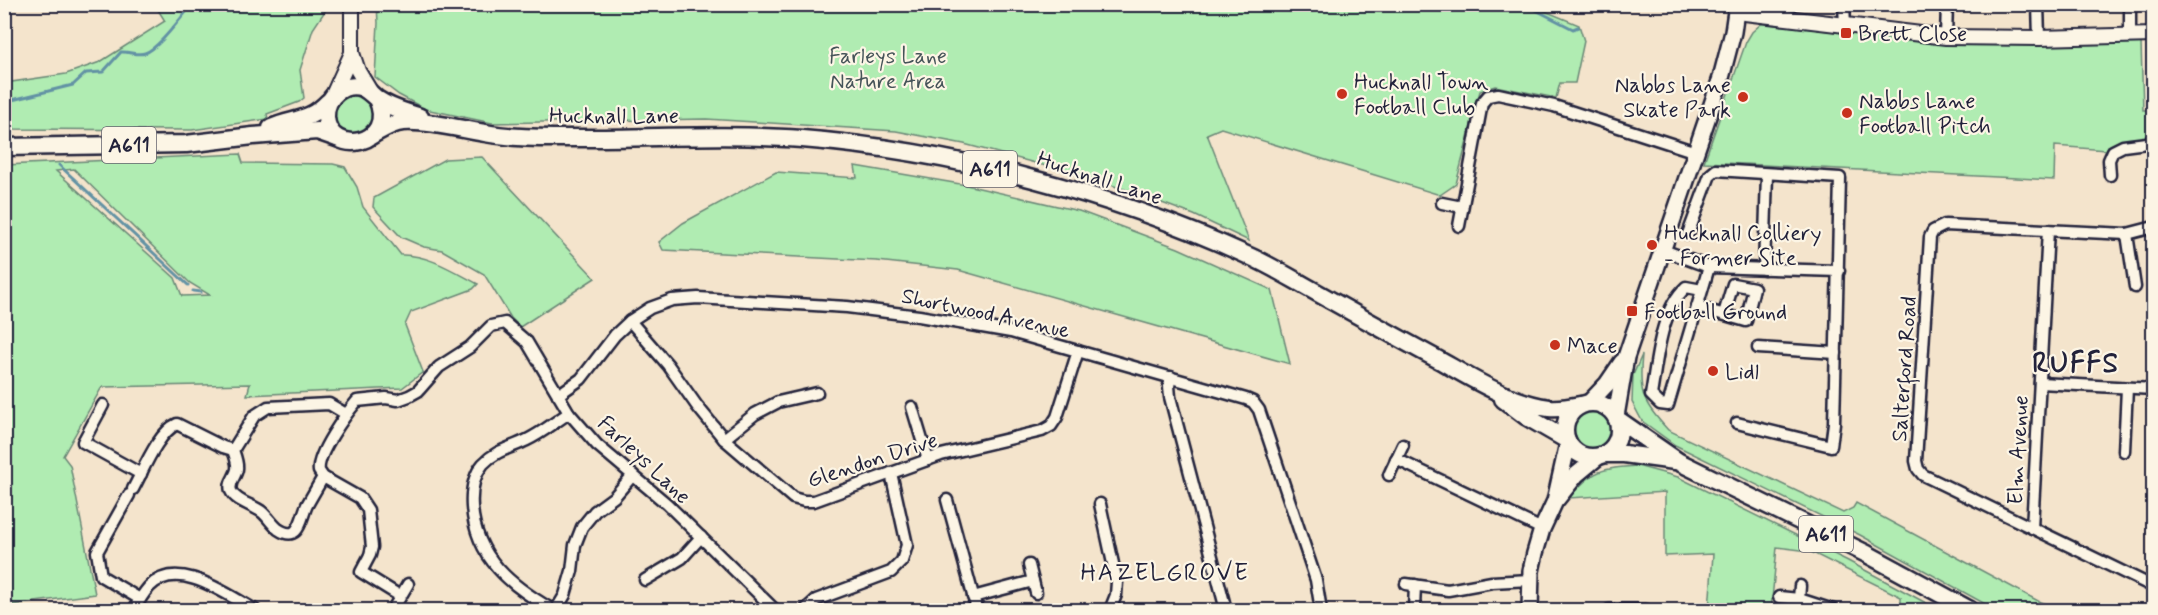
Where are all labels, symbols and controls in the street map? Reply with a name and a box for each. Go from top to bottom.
place label: Brett Close [1858,21,1967,49]
marker: Brett Close [1839,26,1853,40]
park label: Farleys Lane Nature Area [829,43,947,96]
place label: Hucknall Town Football Club [1354,69,1488,122]
place label: Nabbs Lane Skate Park [1615,72,1731,125]
marker: Hucknall Town Football Club [1335,87,1349,101]
place label: Nabbs Lane Football Pitch [1859,88,1991,141]
marker: Nabbs Lane Skate Park [1736,90,1750,104]
street label: Hucknall Lane [549,103,679,131]
marker: Nabbs Lane Football Pitch [1840,106,1854,120]
road number: A611 [102,127,156,163]
street label: Hucknall Lane [1033,145,1166,212]
road number: A611 [963,151,1017,187]
place label: Hucknall Colliery - Former Site [1664,220,1821,273]
marker: Hucknall Colliery - Former Site [1645,238,1659,252]
street label: Shortwood Avenue [899,282,1072,345]
street label: Salterford Road [1886,295,1926,443]
place label: Football Ground [1644,299,1787,327]
marker: Football Ground [1625,304,1639,318]
place label: Mace [1567,333,1618,361]
marker: Mace [1548,338,1562,352]
district label: RUFFS [2032,346,2120,383]
place label: Lidl [1725,359,1759,387]
marker: Lidl [1706,364,1720,378]
street label: Elm Avenue [2002,395,2036,506]
street label: Farleys Lane [591,410,696,511]
street label: Glendon Drive [804,427,941,495]
road number: A611 [1799,516,1853,552]
district label: HAZELGROVE [1081,558,1249,589]

